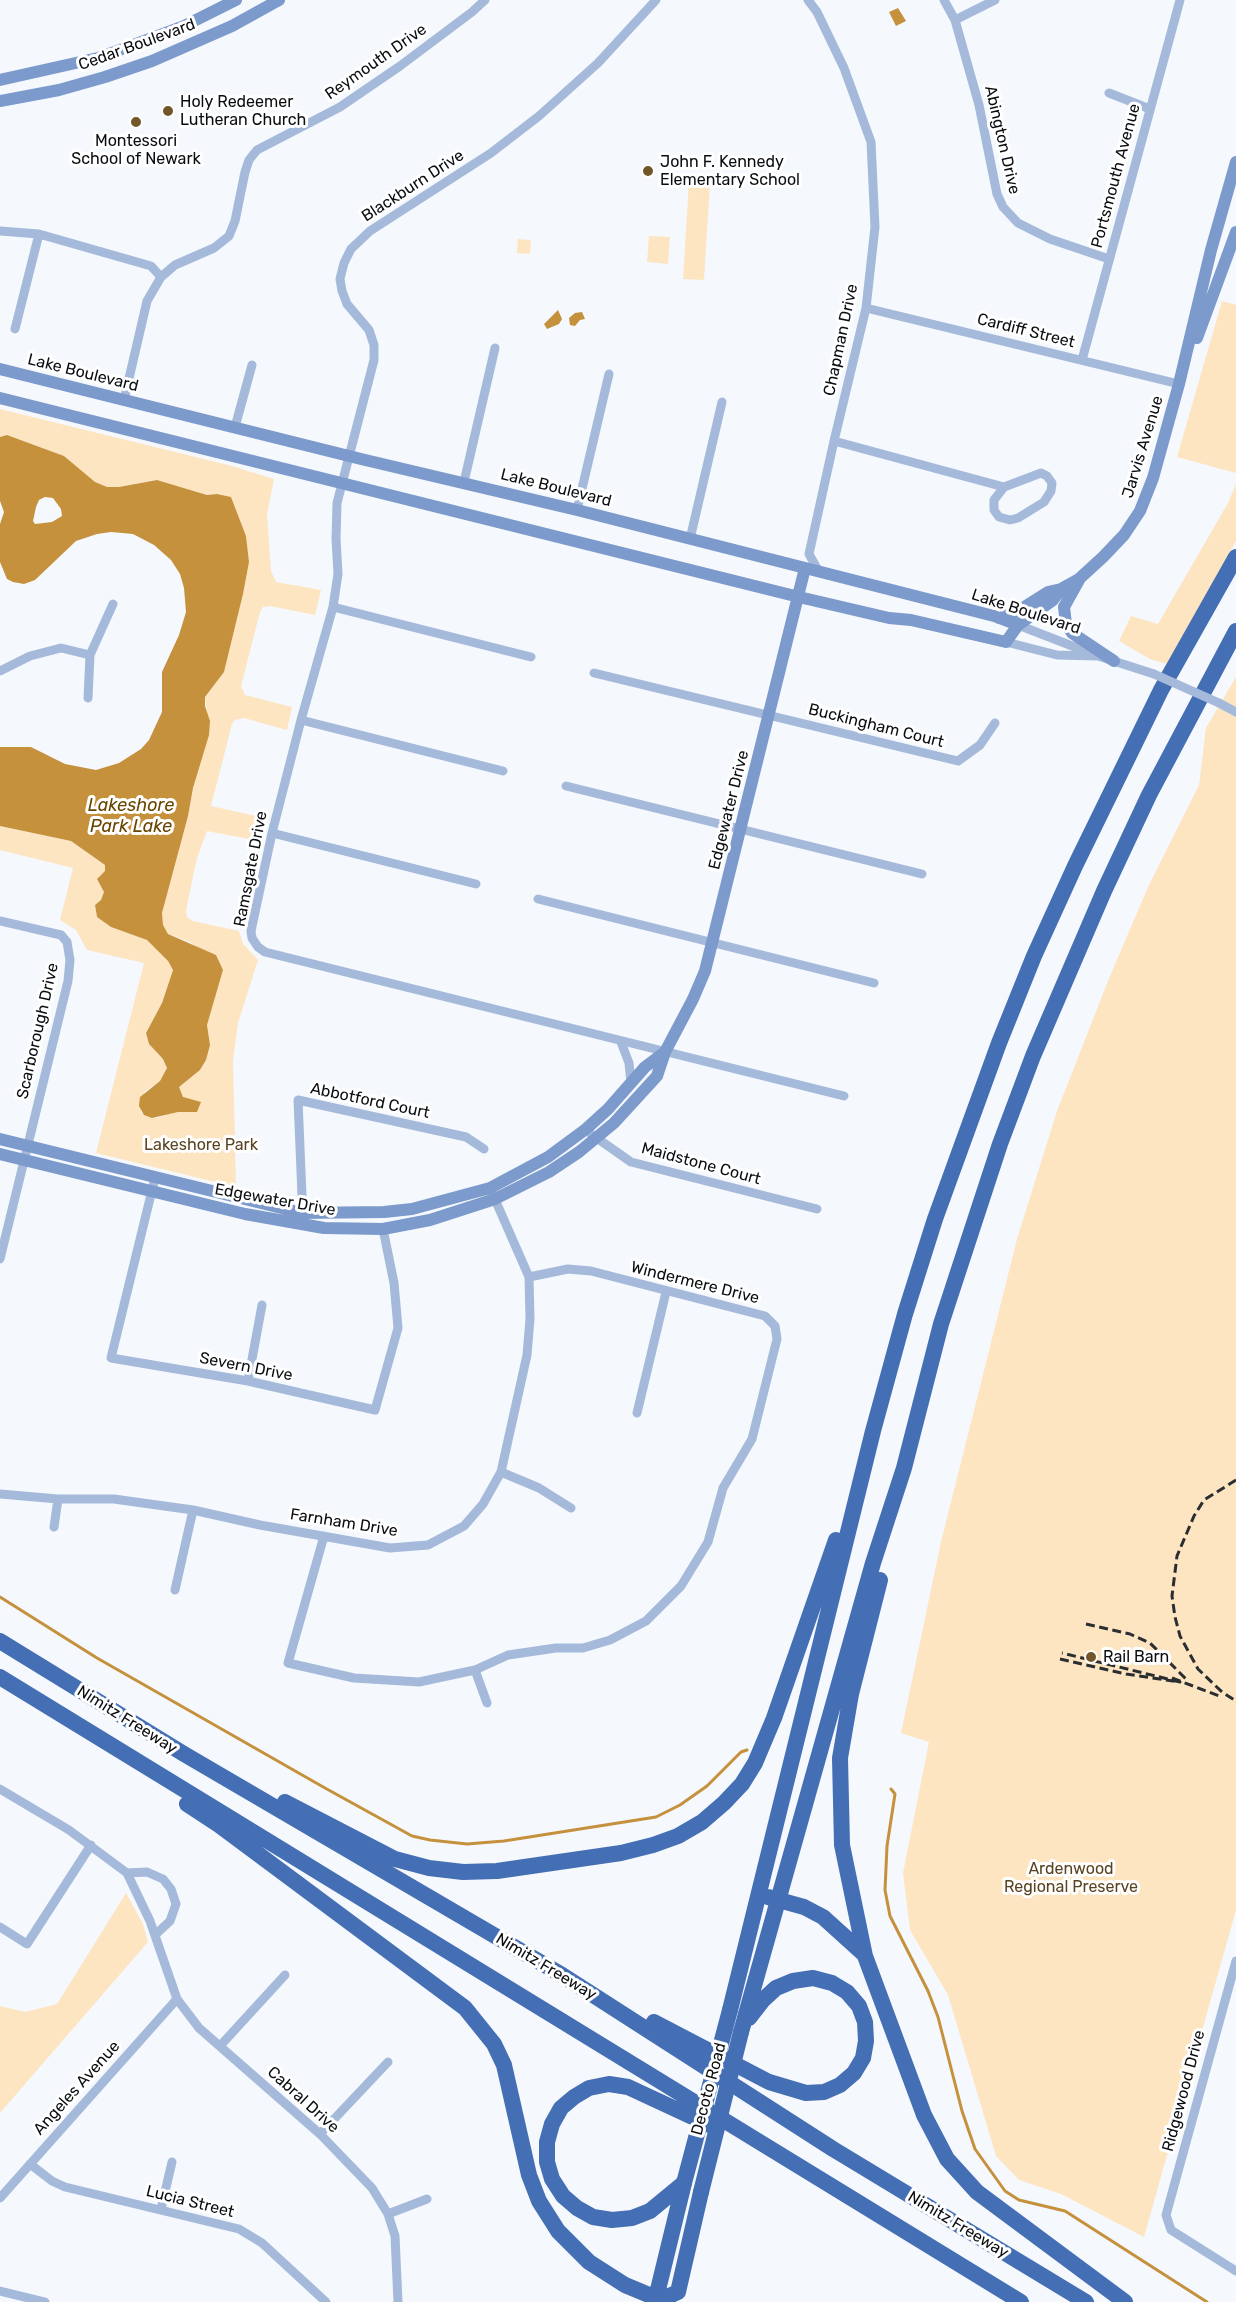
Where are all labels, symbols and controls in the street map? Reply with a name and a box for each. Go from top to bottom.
street label: Cedar Boulevard [76,15,198,75]
street label: Reymouth Drive [322,20,430,104]
street label: Abington Drive [980,84,1024,196]
place label: Holy Redeemer Lutheran Church [180,92,306,130]
street label: Portsmouth Avenue [1087,102,1145,250]
marker: Holy Redeemer Lutheran Church [161,104,175,118]
marker: Montessori School of Newark [129,115,143,129]
place label: Montessori School of Newark [71,131,201,169]
street label: Blackburn Drive [358,146,468,226]
place label: John F. Kennedy Elementary School [660,152,800,190]
marker: John F. Kennedy Elementary School [641,164,655,178]
street label: Chapman Drive [820,282,862,398]
street label: Cardiff Street [975,310,1077,352]
street label: Lake Boulevard [26,350,140,396]
street label: Jarvis Avenue [1118,394,1168,500]
street label: Lake Boulevard [499,465,613,511]
street label: Lake Boulevard [969,585,1083,639]
street label: Buckingham Court [806,700,946,752]
street label: Edgewater Drive [705,748,753,872]
water label: Lakeshore Park Lake [88,795,174,838]
street label: Ramsgate Drive [230,809,272,929]
street label: Scarborough Drive [13,961,63,1101]
street label: Abbotford Court [309,1079,431,1123]
park label: Lakeshore Park [144,1135,258,1155]
street label: Maidstone Court [639,1139,763,1189]
street label: Edgewater Drive [213,1180,337,1220]
street label: Windermere Drive [629,1258,761,1308]
street label: Severn Drive [198,1349,294,1385]
street label: Farnham Drive [289,1505,399,1541]
place label: Rail Barn [1103,1647,1169,1667]
marker: Rail Barn [1084,1650,1098,1664]
street label: Nimitz Freeway [73,1682,181,1758]
park label: Ardenwood Regional Preserve [1004,1859,1138,1897]
street label: Nimitz Freeway [492,1929,600,2005]
street label: Ridgewood Drive [1159,2028,1209,2154]
street label: Angeles Avenue [30,2037,124,2139]
street label: Decoto Road [687,2041,731,2137]
street label: Cabral Drive [263,2063,343,2137]
street label: Lucia Street [144,2182,236,2222]
street label: Nimitz Freeway [904,2187,1012,2263]

